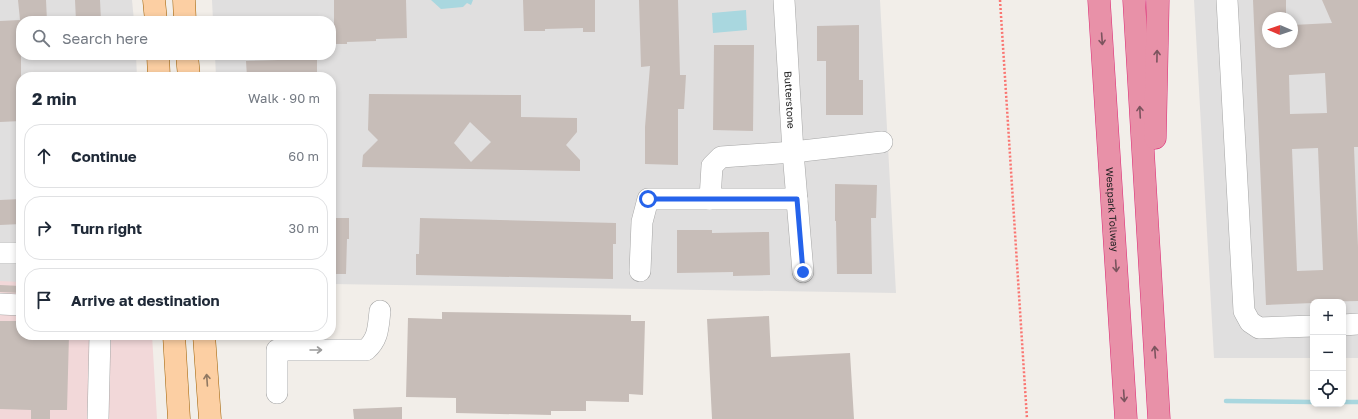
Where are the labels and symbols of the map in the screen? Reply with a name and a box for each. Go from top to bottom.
north arrow [1262,12,1298,48]
one-way arrow [1098,32,1105,45]
one-way arrow [1153,50,1161,63]
street label: Butterstone [782,71,798,129]
one-way arrow [1137,106,1144,119]
street label: Westpark Tollway [1104,167,1121,253]
route start [639,190,657,208]
one-way arrow [1113,259,1120,272]
route end [794,263,812,281]
one-way arrow [309,346,322,354]
one-way arrow [1151,346,1158,359]
one-way arrow [204,374,211,387]
one-way arrow [1121,389,1128,402]

